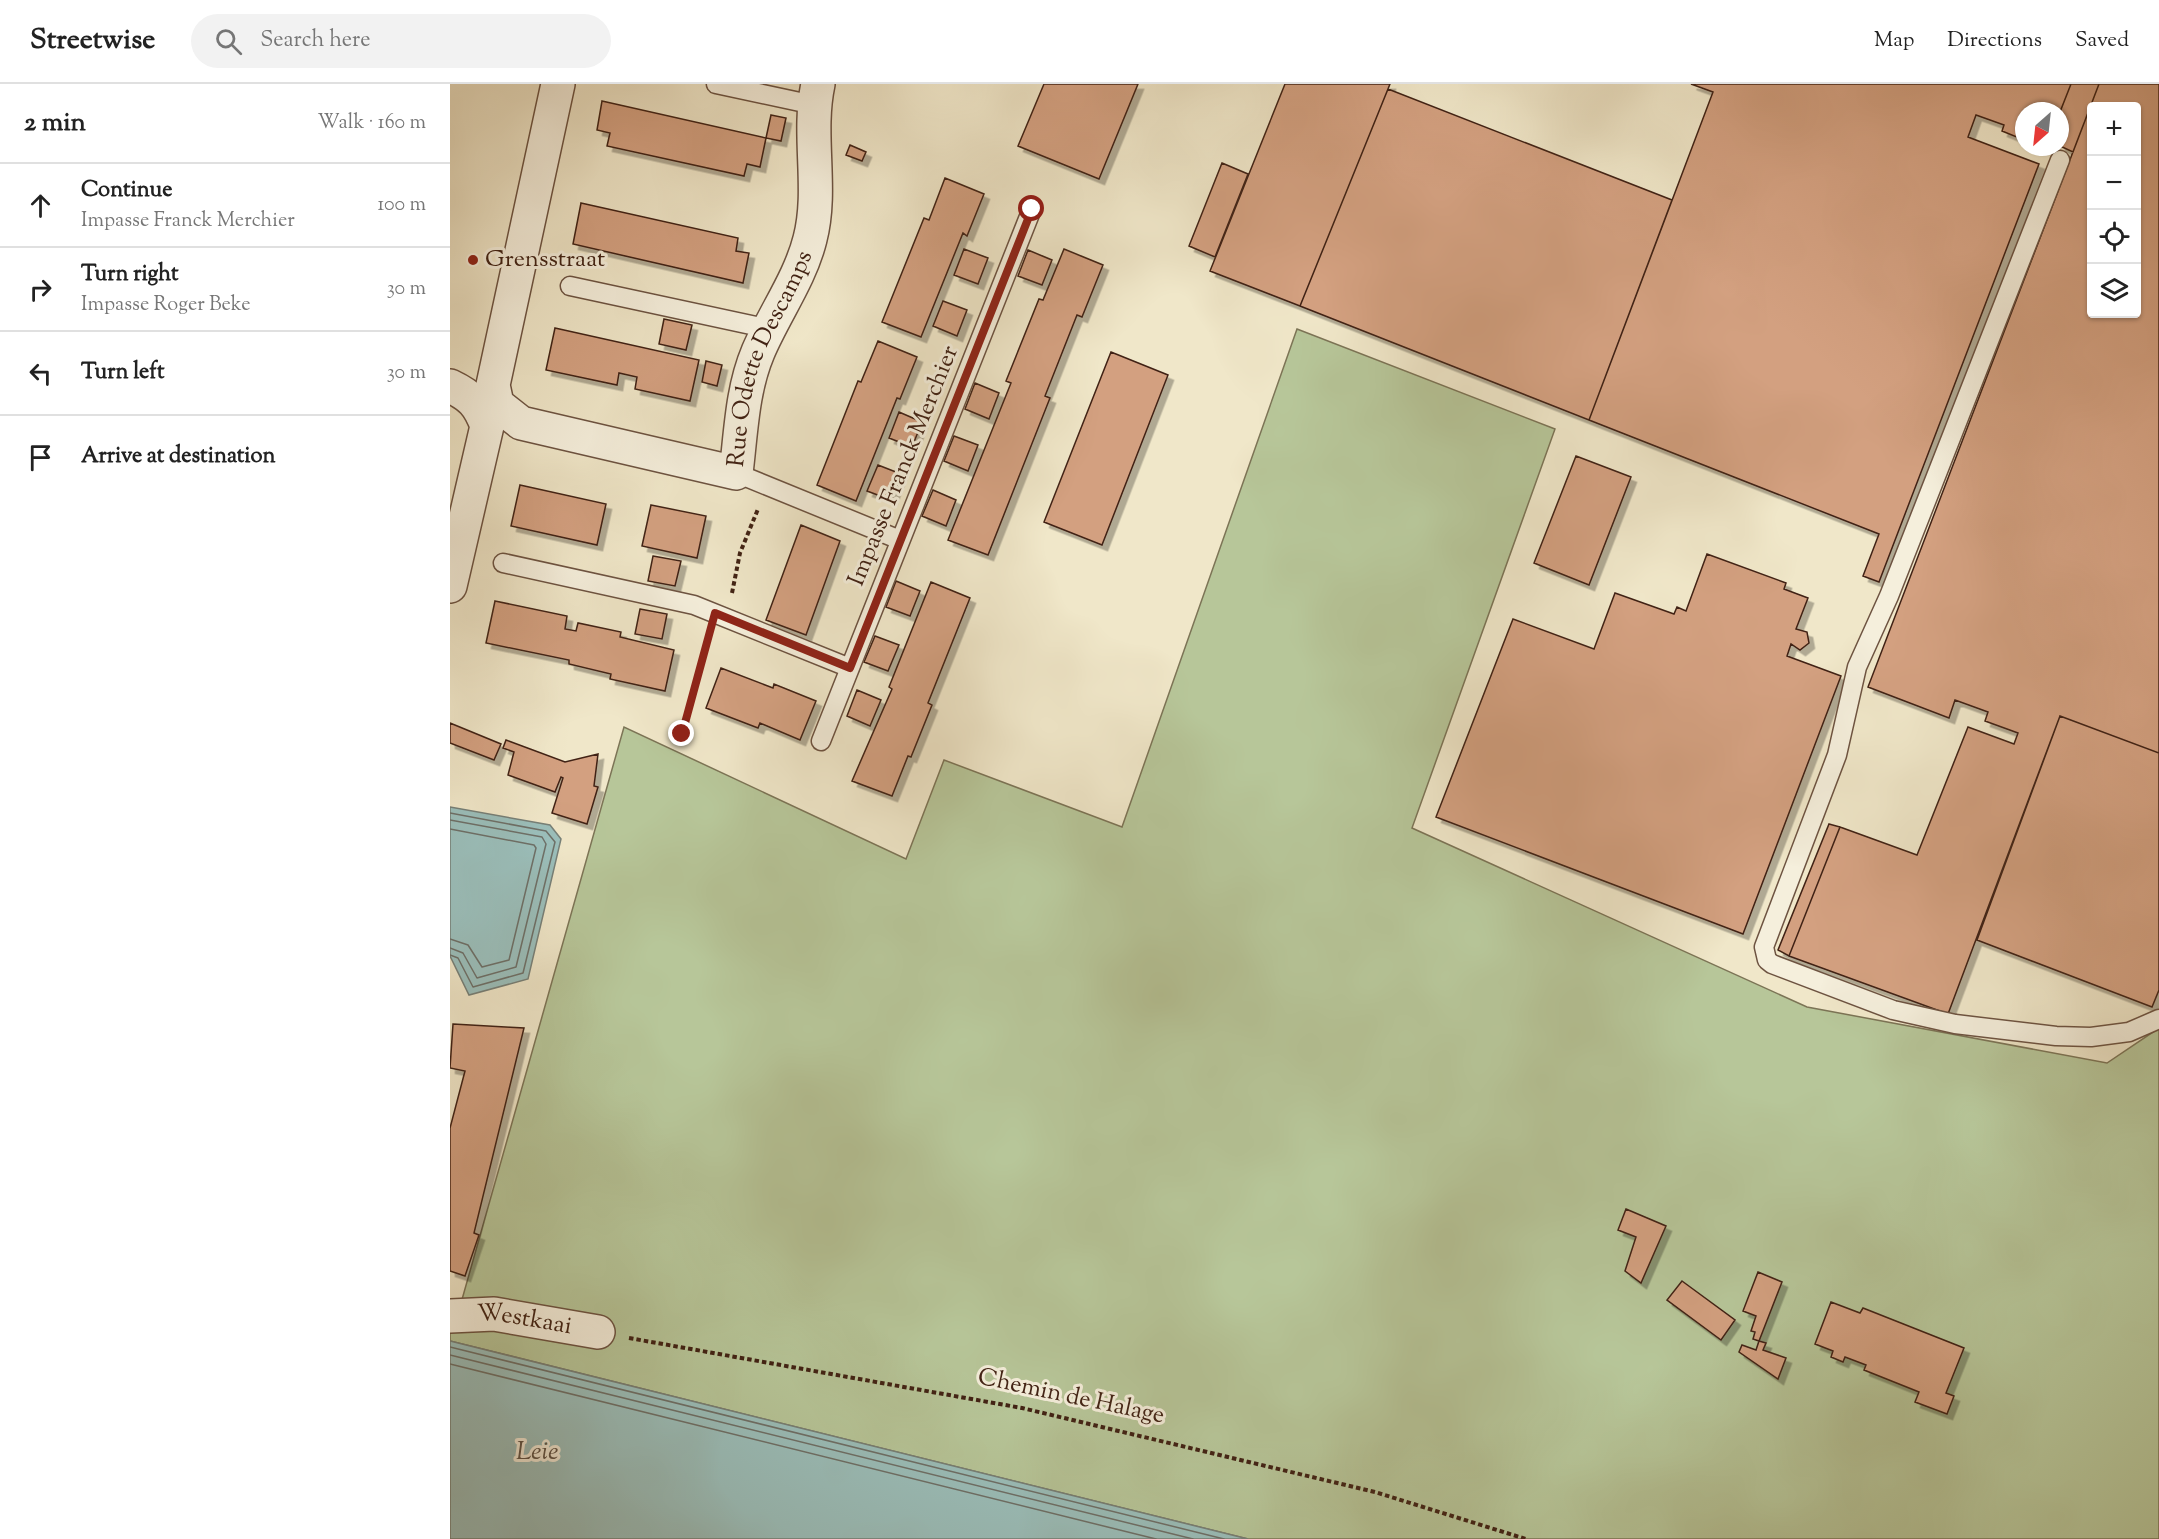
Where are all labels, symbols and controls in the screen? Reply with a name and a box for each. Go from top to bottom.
search box [191,14,611,68]
text: Streetwise [30,21,155,61]
icon: search [212,25,245,58]
text: Search here [260,25,371,57]
text: Map [1874,26,1914,56]
text: Directions [1947,26,2042,56]
text: Saved [2075,26,2129,56]
north arrow [2015,102,2069,156]
map controls [2087,102,2141,318]
button: + [2087,102,2141,156]
text: 2 min [24,105,86,142]
text: Walk · 160 m [317,109,426,138]
button: − [2087,156,2141,210]
text: Continue [81,175,172,207]
icon: ahead [24,189,57,222]
text: 100 m [377,191,426,220]
route start [1018,195,1044,221]
text: Impasse Franck Merchier [81,207,295,236]
button: locate [2087,210,2141,264]
place label: Grensstraat [485,243,605,277]
street label: Rue Odette Descamps [720,246,822,469]
marker: Grensstraat [466,253,480,267]
text: Turn right [81,259,178,291]
button: layers [2087,264,2141,318]
icon: right [24,273,57,306]
text: 30 m [387,275,426,304]
text: Impasse Roger Beke [81,291,251,320]
street label: Impasse Franck Merchier [840,341,968,591]
icon: left [24,357,57,390]
text: Turn left [81,357,164,389]
text: 30 m [387,359,426,388]
icon: arrive [24,441,57,474]
text: Arrive at destination [81,441,276,473]
route end [668,720,694,746]
street label: Westkaai [477,1297,574,1344]
street label: Chemin de Halage [974,1361,1168,1433]
water label: Leie [516,1434,558,1471]

